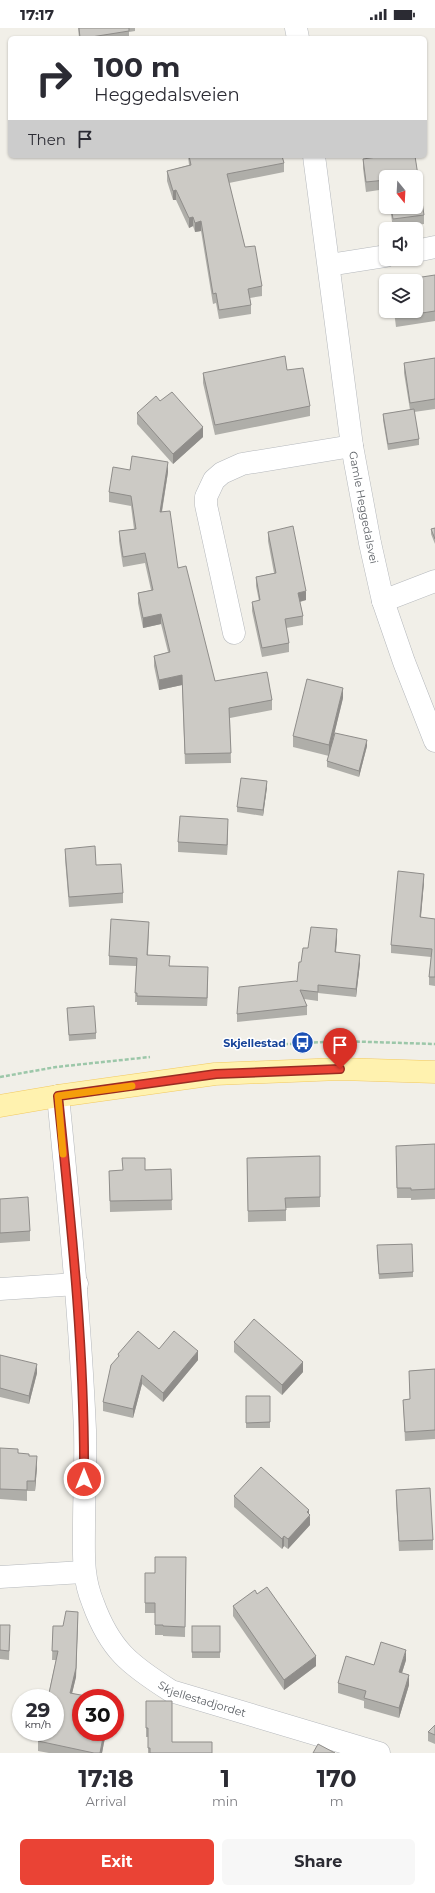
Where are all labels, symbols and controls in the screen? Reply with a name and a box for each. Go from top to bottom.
text: 17:17 [20,5,54,24]
text: 100 m [94,50,180,84]
icon: right [28,52,80,104]
text: Heggedalsveien [94,84,240,106]
icon: arrive [74,128,96,150]
text: Then [28,130,66,149]
north arrow [379,170,423,214]
map controls [379,170,423,318]
button: sound [379,222,423,266]
button: layers [379,274,423,318]
street label: Gamle Heggedalsvei [346,450,381,565]
pin [323,1028,357,1069]
bus stop icon: Skjellestad [289,1030,315,1056]
icon: arrive [329,1034,351,1056]
place label: Skjellestad [223,1036,286,1050]
position arrow [63,1458,105,1500]
street label: Skjellestadjordet [155,1678,248,1720]
speed limit sign: 30 [72,1689,124,1741]
text: 29 [26,1698,50,1722]
text: km/h [25,1718,51,1731]
text: 17:18 [78,1764,134,1793]
text: 1 [220,1764,230,1793]
text: 170 [317,1764,357,1793]
text: Arrival [86,1793,127,1809]
text: min [212,1793,238,1809]
text: m [330,1793,343,1809]
button: Exit [20,1839,214,1885]
button: Share [222,1839,415,1885]

